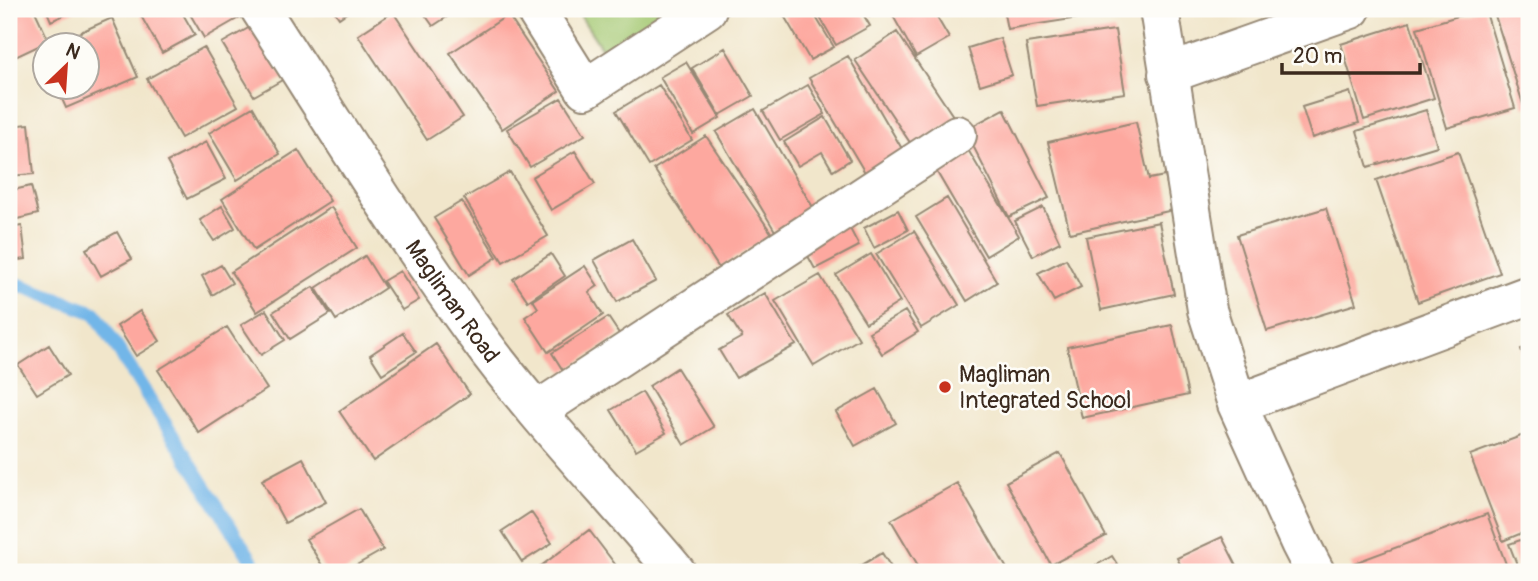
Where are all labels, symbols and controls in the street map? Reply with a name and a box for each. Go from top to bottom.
north arrow [32,32,102,102]
scale bar [1282,32,1421,76]
text: N [62,38,84,65]
text: 20 m [1293,43,1342,70]
street label: Magliman Road [399,234,506,369]
place label: Magliman Integrated School [959,360,1132,415]
marker: Magliman Integrated School [937,379,953,395]

